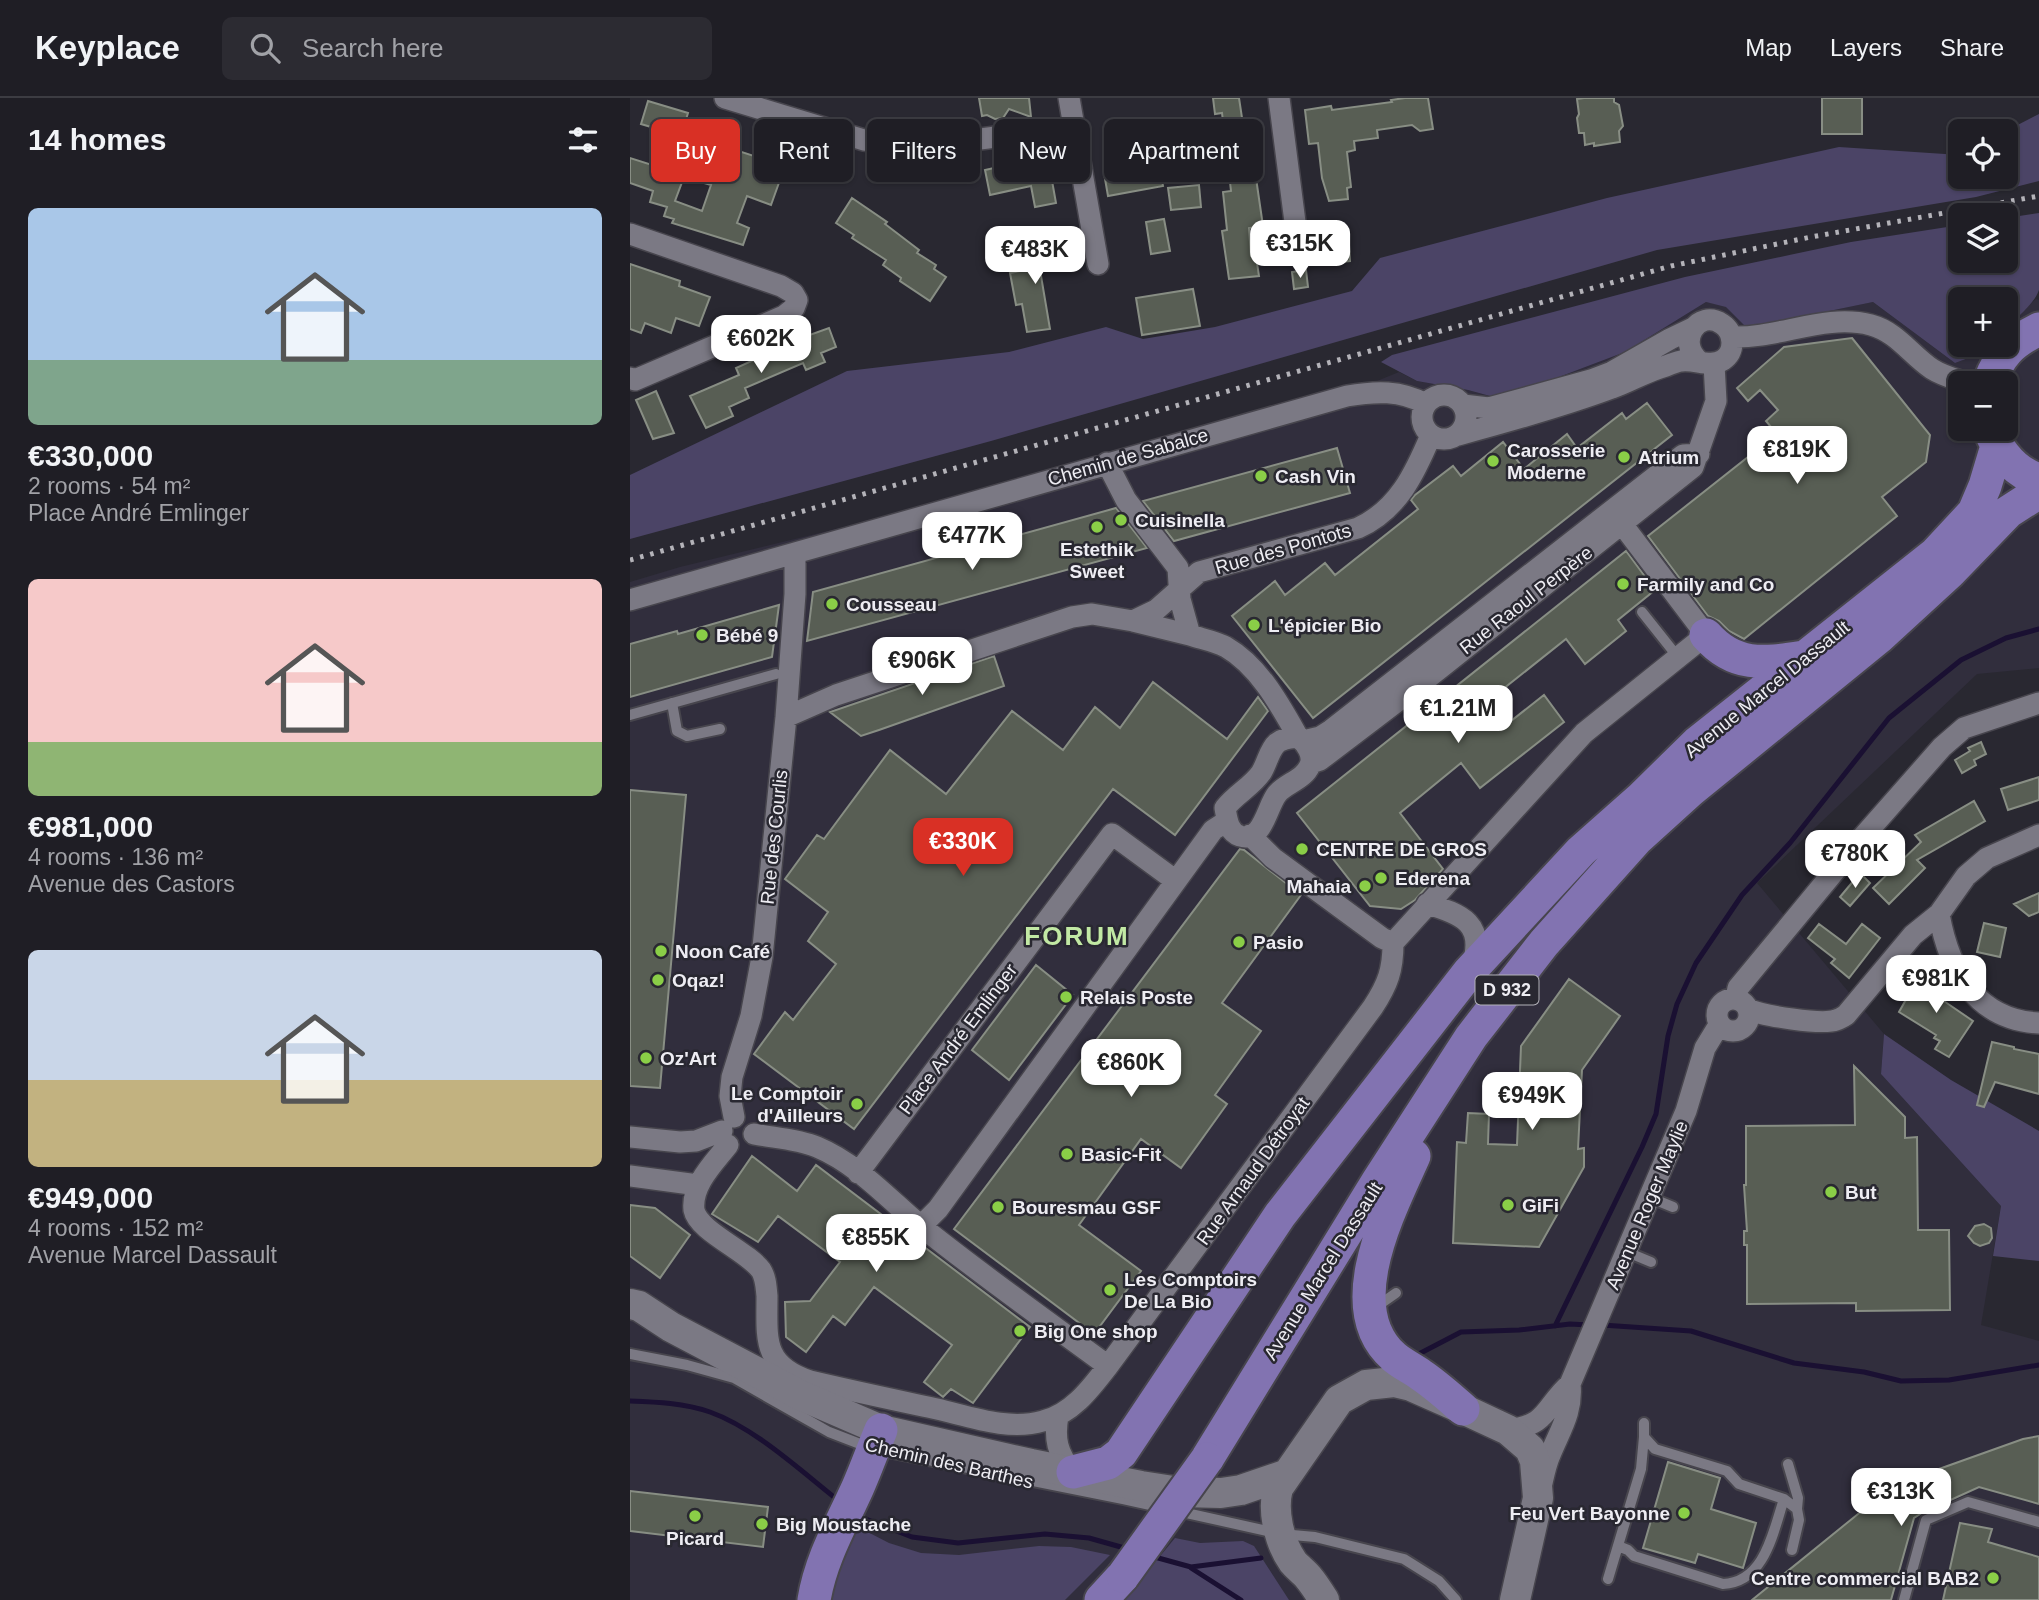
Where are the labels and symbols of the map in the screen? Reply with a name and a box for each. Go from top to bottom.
pin: €315K [1251,220,1349,280]
pin: €483K [986,226,1084,286]
pin: €602K [712,316,810,375]
street label: Chemin de Sabalce [1045,424,1211,490]
pin: €819K [1748,426,1846,486]
place label: Carosserie Moderne [1507,440,1605,483]
place label: Atrium [1638,447,1699,468]
marker: Atrium [1616,449,1632,465]
marker: Carosserie Moderne [1485,453,1501,469]
place label: Cash Vin [1275,466,1356,487]
marker: Cash Vin [1253,468,1269,484]
place label: Cuisinella [1135,510,1225,531]
pin: €477K [923,512,1021,572]
marker: Cuisinella [1113,512,1129,528]
marker: Estethik Sweet [1089,519,1105,535]
street label: Rue des Pontots [1213,520,1353,578]
place label: Estethik Sweet [1060,539,1134,582]
street label: Rue Raoul Perpère [1455,542,1597,658]
place label: Farmily and Co [1637,574,1774,595]
marker: Farmily and Co [1615,576,1631,592]
place label: Cousseau [846,594,937,615]
marker: Cousseau [824,596,840,612]
place label: L'épicier Bio [1268,615,1381,636]
street label: Avenue Marcel Dassault [1681,616,1854,762]
marker: L'épicier Bio [1246,617,1262,633]
place label: Bébé 9 [716,625,778,646]
marker: Bébé 9 [694,627,710,643]
pin: €906K [873,638,971,697]
pin: €1.21M [1401,686,1515,745]
street label: Rue des Courlis [756,769,792,905]
pin: €330K [914,818,1012,878]
pin: €780K [1806,830,1904,890]
place label: CENTRE DE GROS [1316,839,1487,860]
marker: CENTRE DE GROS [1294,841,1310,857]
place label: Ederena [1395,868,1470,889]
marker: Ederena [1373,870,1389,886]
place label: Mahaia [1287,876,1351,897]
marker: Mahaia [1357,878,1373,894]
district label: FORUM [1024,921,1130,951]
place label: Pasio [1253,932,1304,953]
marker: Pasio [1231,934,1247,950]
place label: Noon Café [675,941,770,962]
marker: Noon Café [653,943,669,959]
pin: €981K [1887,956,1985,1015]
street label: Place André Emlinger [895,959,1022,1118]
place label: Oqaz! [672,970,725,991]
marker: Oqaz! [650,972,666,988]
road number: D 932 [1476,976,1538,1004]
place label: Relais Poste [1080,987,1193,1008]
marker: Relais Poste [1058,989,1074,1005]
pin: €860K [1082,1040,1180,1099]
place label: Oz'Art [660,1048,717,1069]
marker: Oz'Art [638,1050,654,1066]
pin: €949K [1483,1072,1581,1132]
place label: Le Comptoir d'Ailleurs [731,1083,844,1126]
street label: Rue Arnaud Détroyat [1192,1092,1314,1249]
marker: Le Comptoir d'Ailleurs [849,1096,865,1112]
street label: Avenue Roger Maylie [1602,1117,1692,1293]
place label: Basic-Fit [1081,1144,1162,1165]
marker: Basic-Fit [1059,1146,1075,1162]
street label: Avenue Marcel Dassault [1260,1178,1387,1364]
place label: But [1845,1182,1877,1203]
marker: But [1823,1184,1839,1200]
place label: GiFi [1522,1195,1559,1216]
place label: Bouresmau GSF [1012,1197,1161,1218]
marker: GiFi [1500,1197,1516,1213]
marker: Bouresmau GSF [990,1199,1006,1215]
pin: €855K [827,1214,925,1274]
place label: Les Comptoirs De La Bio [1124,1269,1257,1312]
marker: Les Comptoirs De La Bio [1102,1282,1118,1298]
place label: Big One shop [1034,1321,1158,1342]
marker: Big One shop [1012,1323,1028,1339]
street label: Chemin des Barthes [863,1433,1035,1493]
pin: €313K [1852,1468,1950,1528]
place label: Feu Vert Bayonne [1510,1503,1670,1524]
marker: Feu Vert Bayonne [1676,1505,1692,1521]
marker: Picard [687,1508,703,1524]
place label: Big Moustache [776,1514,911,1535]
marker: Big Moustache [754,1516,770,1532]
place label: Picard [666,1528,724,1549]
place label: Centre commercial BAB2 [1751,1568,1979,1589]
marker: Centre commercial BAB2 [1985,1570,2001,1586]

